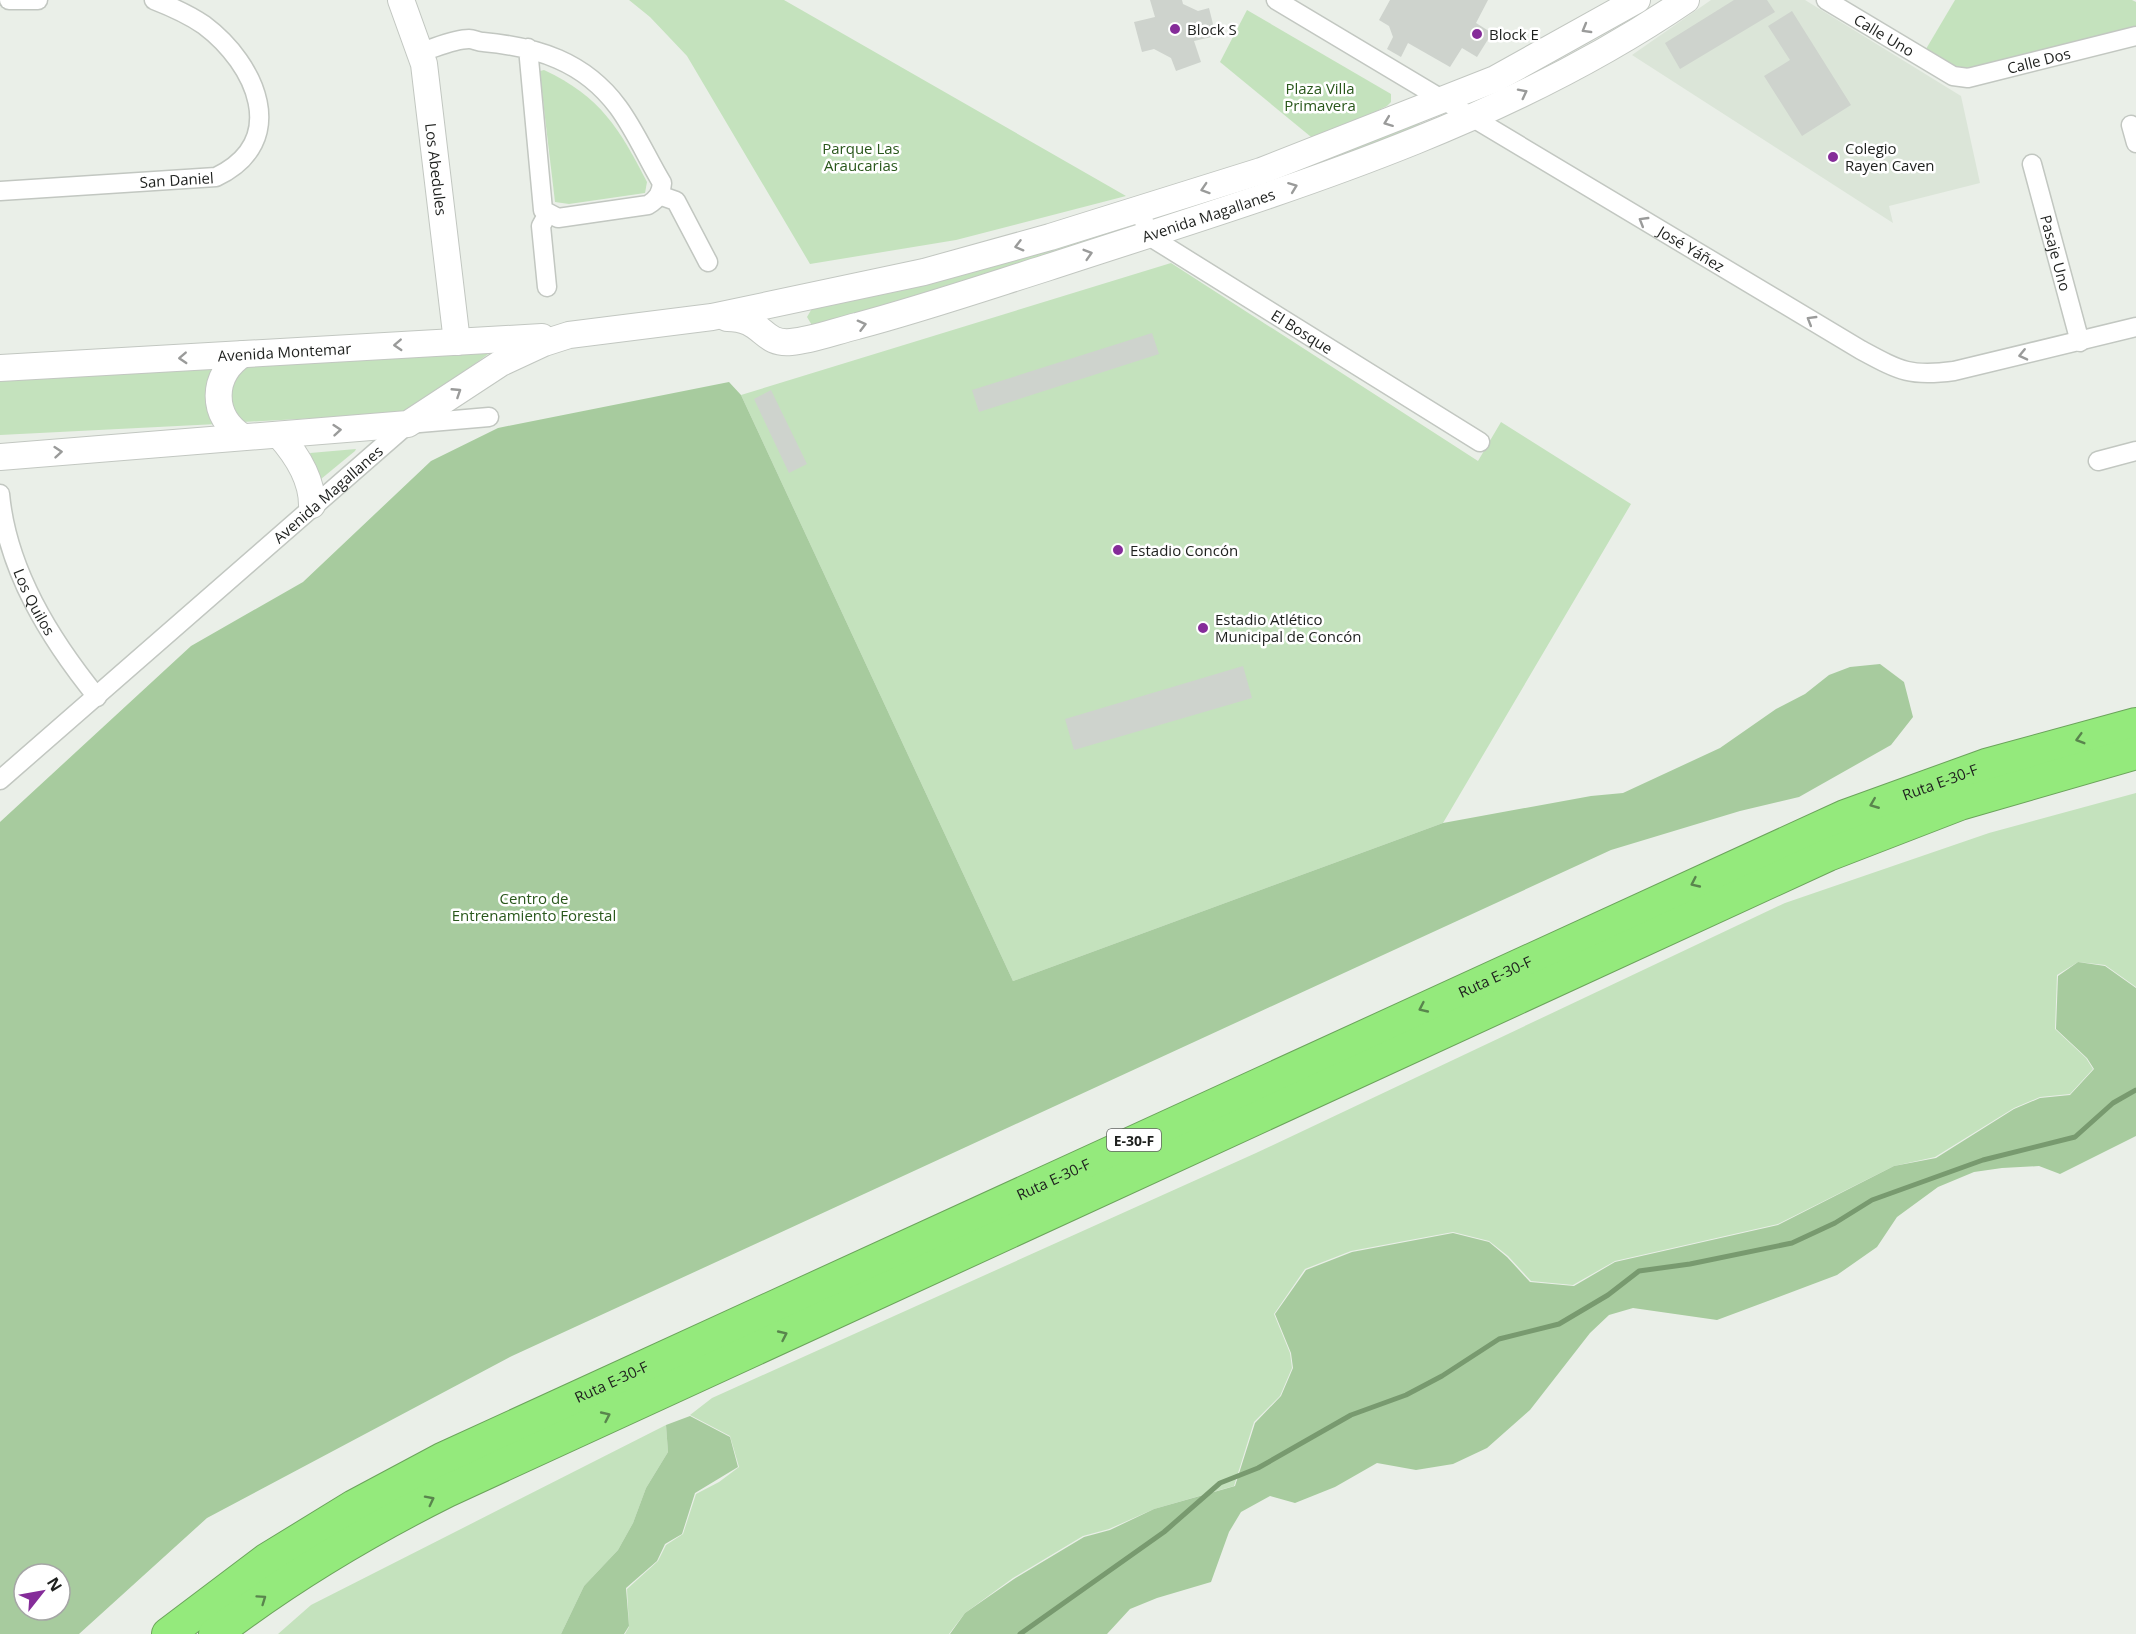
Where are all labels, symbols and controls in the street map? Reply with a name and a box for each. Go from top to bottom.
street label: Calle Uno [1851,9,1918,61]
place label: Block S [1187,19,1237,39]
marker: Block S [1168,22,1182,36]
one-way arrow [1582,22,1592,34]
place label: Block E [1489,24,1539,44]
marker: Block E [1470,27,1484,41]
street label: Calle Dos [2005,43,2073,78]
park label: Plaza Villa Primavera [1284,78,1356,115]
one-way arrow [1517,89,1528,100]
one-way arrow [1384,115,1394,128]
street label: Los Abedules [421,122,452,217]
park label: Parque Las Araucarias [822,138,900,175]
place label: Colegio Rayen Caven [1845,138,1935,175]
marker: Colegio Rayen Caven [1826,150,1840,164]
street label: San Daniel [139,167,214,192]
one-way arrow [1200,182,1211,194]
one-way arrow [1287,182,1298,194]
street label: Avenida Magallanes [1139,184,1278,246]
street label: Pasaje Uno [2036,212,2076,293]
one-way arrow [1639,216,1649,228]
street label: José Yáñez [1653,220,1728,276]
one-way arrow [1014,239,1025,251]
one-way arrow [1082,249,1093,261]
street label: El Bosque [1268,305,1337,358]
one-way arrow [1807,316,1817,327]
one-way arrow [857,319,867,332]
street label: Avenida Montemar [217,338,352,366]
one-way arrow [394,339,403,352]
one-way arrow [2018,348,2028,361]
one-way arrow [178,351,187,364]
one-way arrow [450,388,461,399]
one-way arrow [332,424,341,437]
street label: Avenida Magallanes [269,441,387,547]
one-way arrow [54,446,63,459]
place label: Estadio Concón [1130,540,1238,560]
marker: Estadio Concón [1111,543,1125,557]
street label: Los Quilos [9,565,60,639]
place label: Estadio Atlético Municipal de Concón [1215,609,1361,646]
marker: Estadio Atlético Municipal de Concón [1196,621,1210,635]
one-way arrow [2075,732,2085,745]
street label: Ruta E-30-F [1899,759,1981,805]
one-way arrow [1869,797,1880,809]
one-way arrow [1691,876,1702,888]
park label: Centro de Entrenamiento Forestal [452,888,616,925]
street label: Ruta E-30-F [1455,951,1535,1002]
one-way arrow [1418,1001,1429,1013]
road number: E-30-F [1107,1129,1161,1151]
street label: Ruta E-30-F [1013,1153,1093,1204]
one-way arrow [777,1330,788,1342]
street label: Ruta E-30-F [571,1356,652,1407]
one-way arrow [600,1412,611,1424]
one-way arrow [424,1496,434,1507]
north arrow [12,1562,72,1622]
text: N [42,1573,68,1596]
one-way arrow [256,1595,267,1606]

